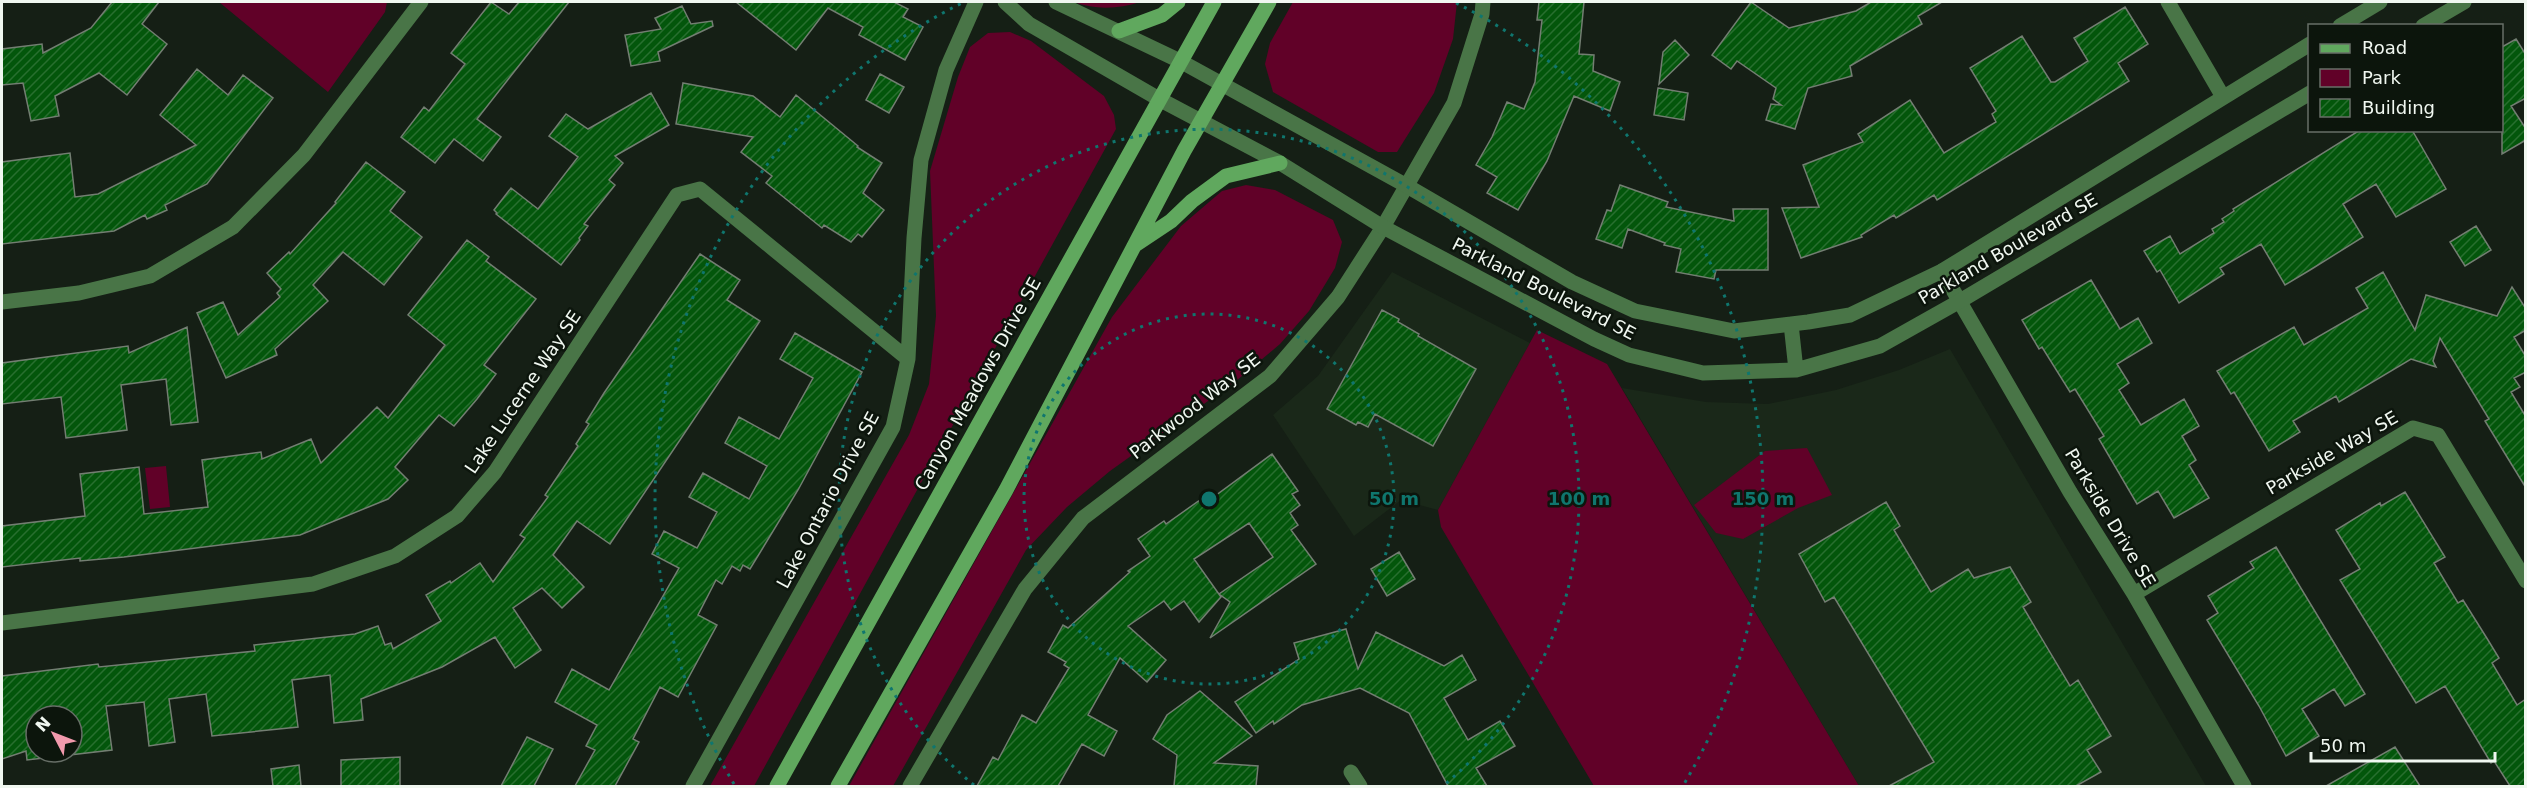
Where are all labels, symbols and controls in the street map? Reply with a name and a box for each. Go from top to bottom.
legend [2308,24,2503,132]
text: Road [2362,37,2407,58]
text: Park [2362,67,2401,88]
text: Building [2362,97,2435,118]
street label: Parkland Boulevard SE [1915,189,2101,308]
street label: Parkland Boulevard SE [1449,233,1639,344]
street label: Canyon Meadows Drive SE [910,274,1045,494]
street label: Lake Lucerne Way SE [460,306,585,477]
street label: Parkwood Way SE [1125,348,1264,463]
street label: Parkside Way SE [2262,406,2401,499]
street label: Lake Ontario Drive SE [772,408,883,592]
street label: Parkside Drive SE [2061,445,2160,591]
text: 50 m [1369,488,1419,509]
text: 100 m [1548,488,1610,509]
text: 150 m [1732,488,1794,509]
centre of rings [1199,489,1219,509]
north arrow [24,704,84,764]
text: N [32,713,55,736]
scale bar [2311,725,2496,763]
text: 50 m [2320,735,2366,756]

